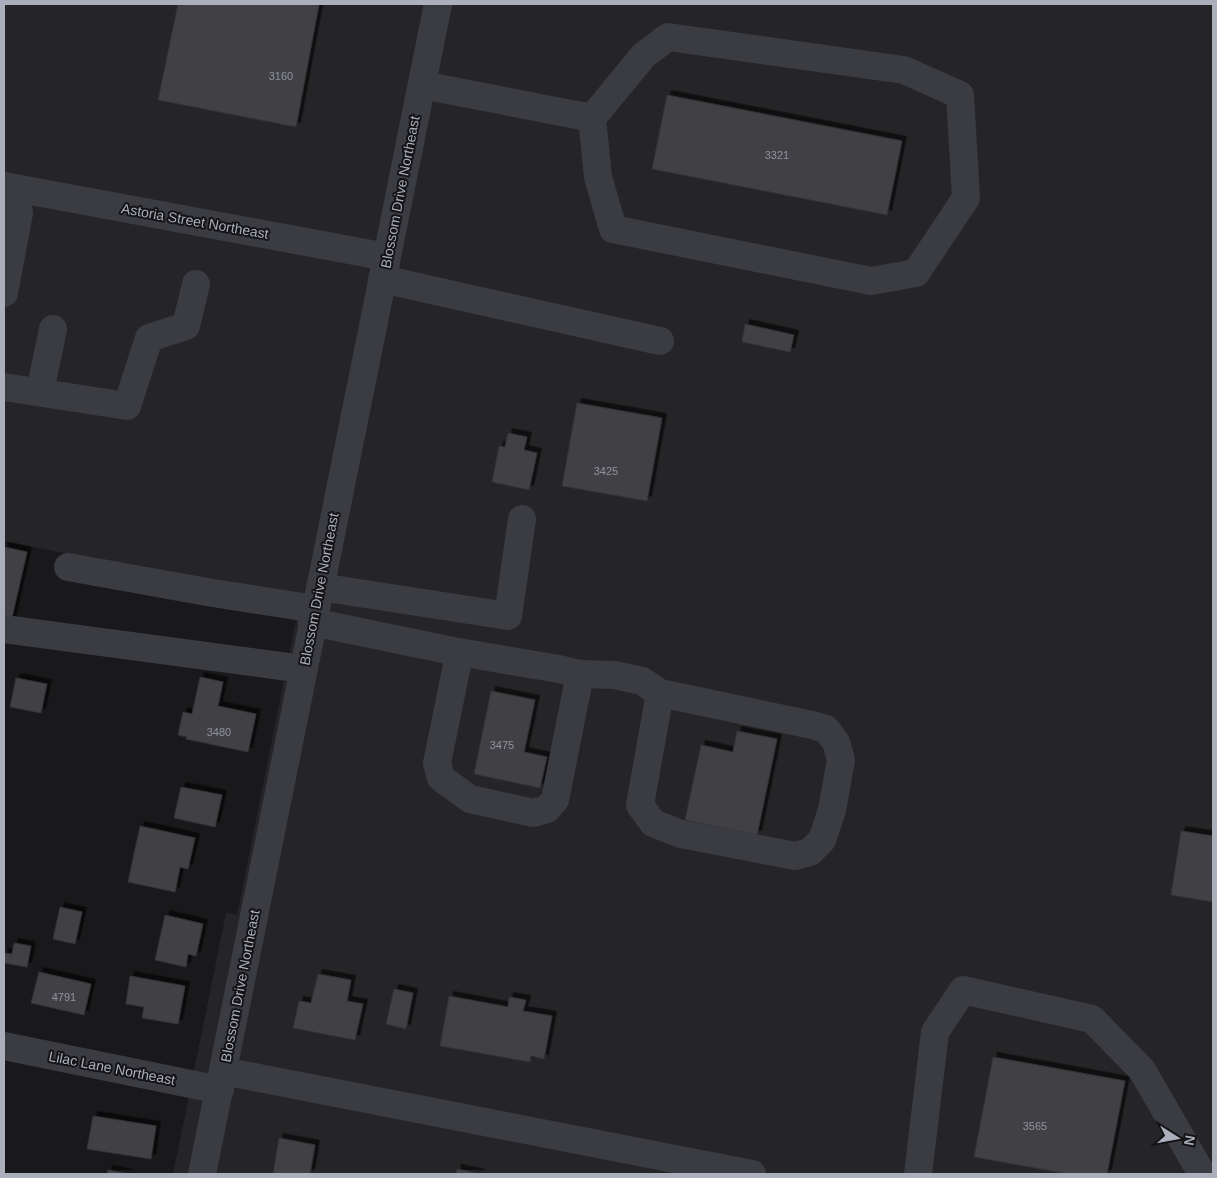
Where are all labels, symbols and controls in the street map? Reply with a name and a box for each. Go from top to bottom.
house number: 3160 [269,70,293,82]
street label: Blossom Drive Northeast [377,114,423,270]
house number: 3321 [765,149,789,161]
street label: Astoria Street Northeast [120,200,270,242]
house number: 3425 [594,465,618,477]
street label: Blossom Drive Northeast [296,511,342,667]
house number: 3480 [207,726,231,738]
house number: 3475 [490,739,514,751]
street label: Blossom Drive Northeast [217,908,263,1064]
house number: 4791 [52,991,76,1003]
street label: Lilac Lane Northeast [47,1048,177,1088]
north arrow [1152,1113,1202,1163]
house number: 3565 [1023,1120,1047,1132]
text: N [1181,1134,1199,1147]

